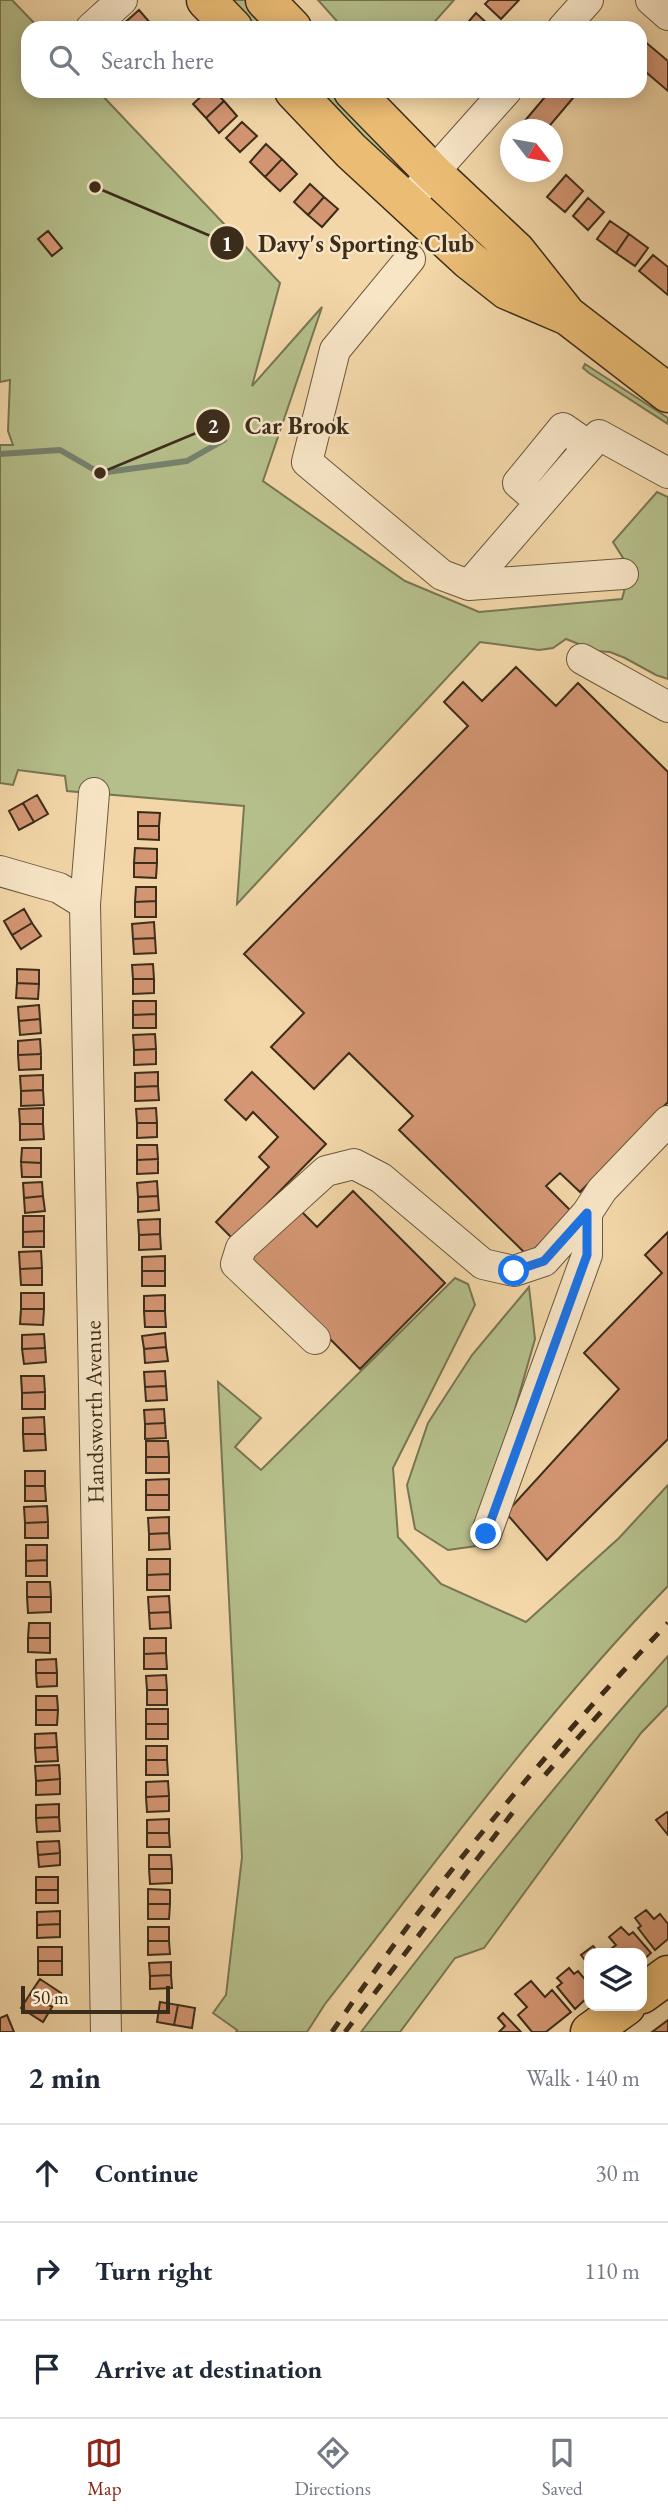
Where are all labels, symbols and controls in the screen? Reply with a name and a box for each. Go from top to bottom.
search box [21,21,647,98]
icon: search [45,41,83,79]
text: Search here [101,43,214,77]
north arrow [500,119,563,182]
callout: Davy's Sporting Club [209,221,488,266]
text: Davy's Sporting Club [258,228,474,260]
text: 1 [221,230,233,257]
callout: Car Brook [196,403,363,448]
text: Car Brook [245,410,350,441]
text: 2 [207,412,219,439]
route start [498,1255,529,1286]
street label: Handsworth Avenue [77,1320,111,1504]
route end [470,1518,501,1549]
map controls [584,1948,647,2011]
button: layers [584,1948,647,2011]
scale bar [21,1983,170,2015]
text: 50 m [32,1985,69,2010]
text: 2 min [28,2058,101,2097]
text: Walk · 140 m [526,2063,640,2093]
icon: ahead [28,2154,66,2192]
text: Continue [95,2156,198,2190]
text: 30 m [595,2158,640,2188]
icon: right [28,2252,66,2290]
text: Turn right [95,2254,213,2288]
text: 110 m [584,2256,640,2286]
icon: arrive [28,2350,66,2388]
text: Arrive at destination [95,2352,322,2386]
tab: Map [85,2434,123,2501]
tab: Directions [294,2434,371,2501]
tab: Saved [542,2434,583,2501]

